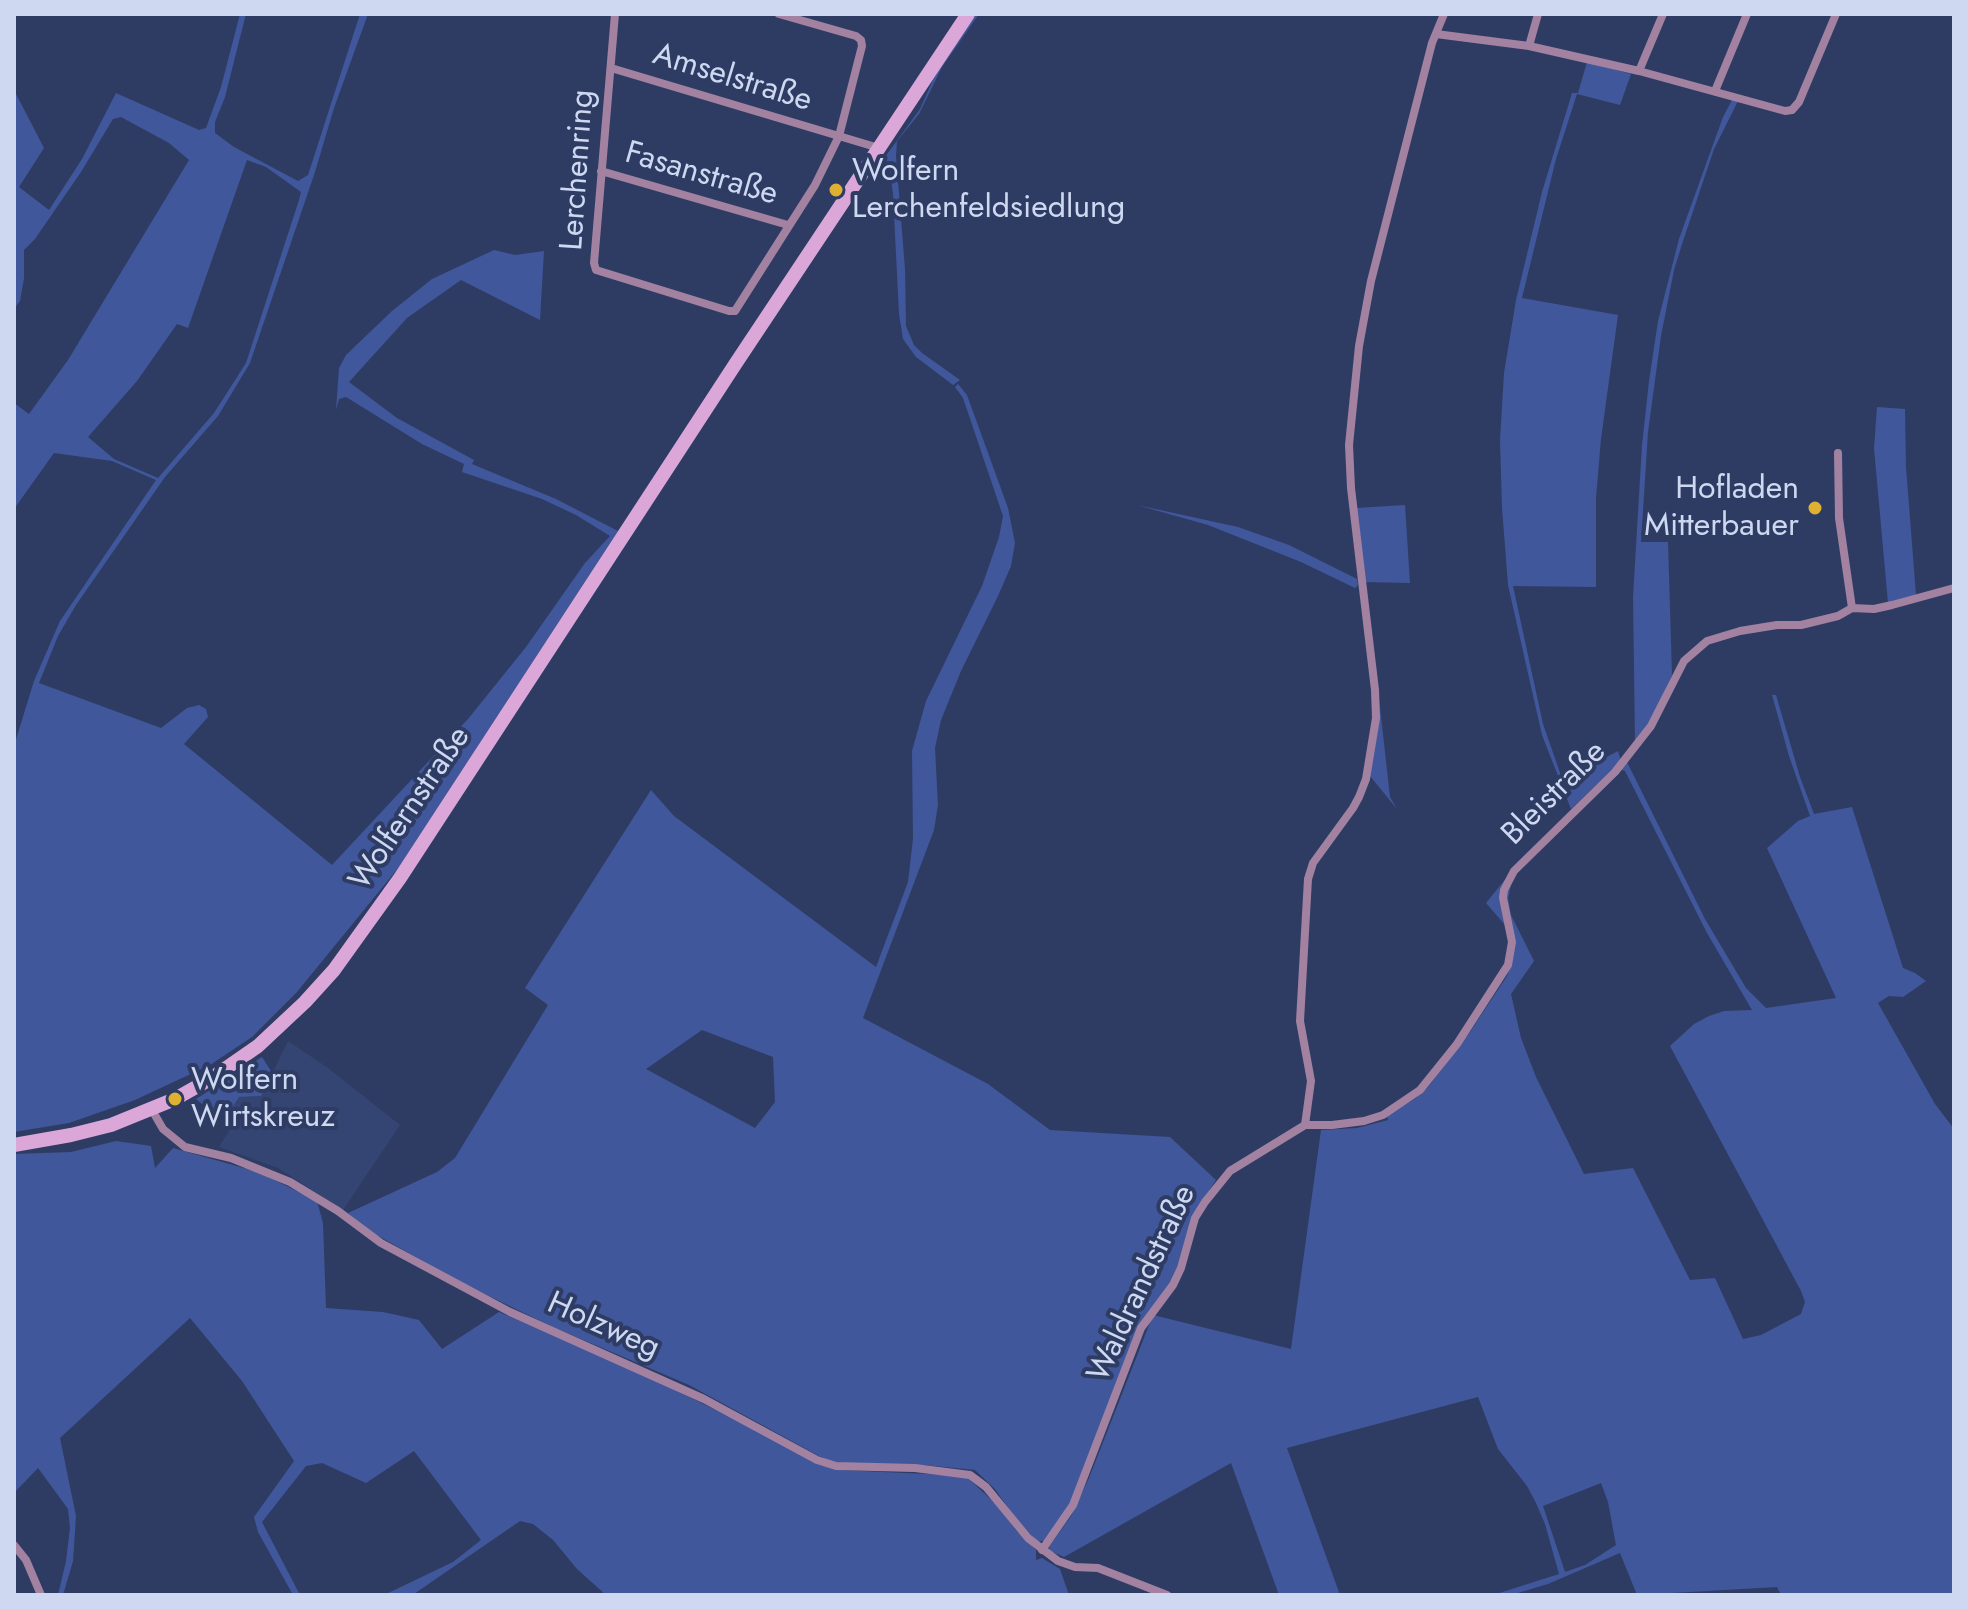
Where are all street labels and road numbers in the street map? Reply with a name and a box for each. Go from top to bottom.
street label: Amselstraße [648,37,816,121]
street label: Lerchenring [554,88,604,252]
street label: Fasanstraße [620,135,782,215]
street label: Wolfernstraße [342,720,480,898]
street label: Bleistraße [1495,734,1615,854]
street label: Waldrandstraße [1081,1180,1205,1388]
street label: Holzweg [541,1285,665,1369]

